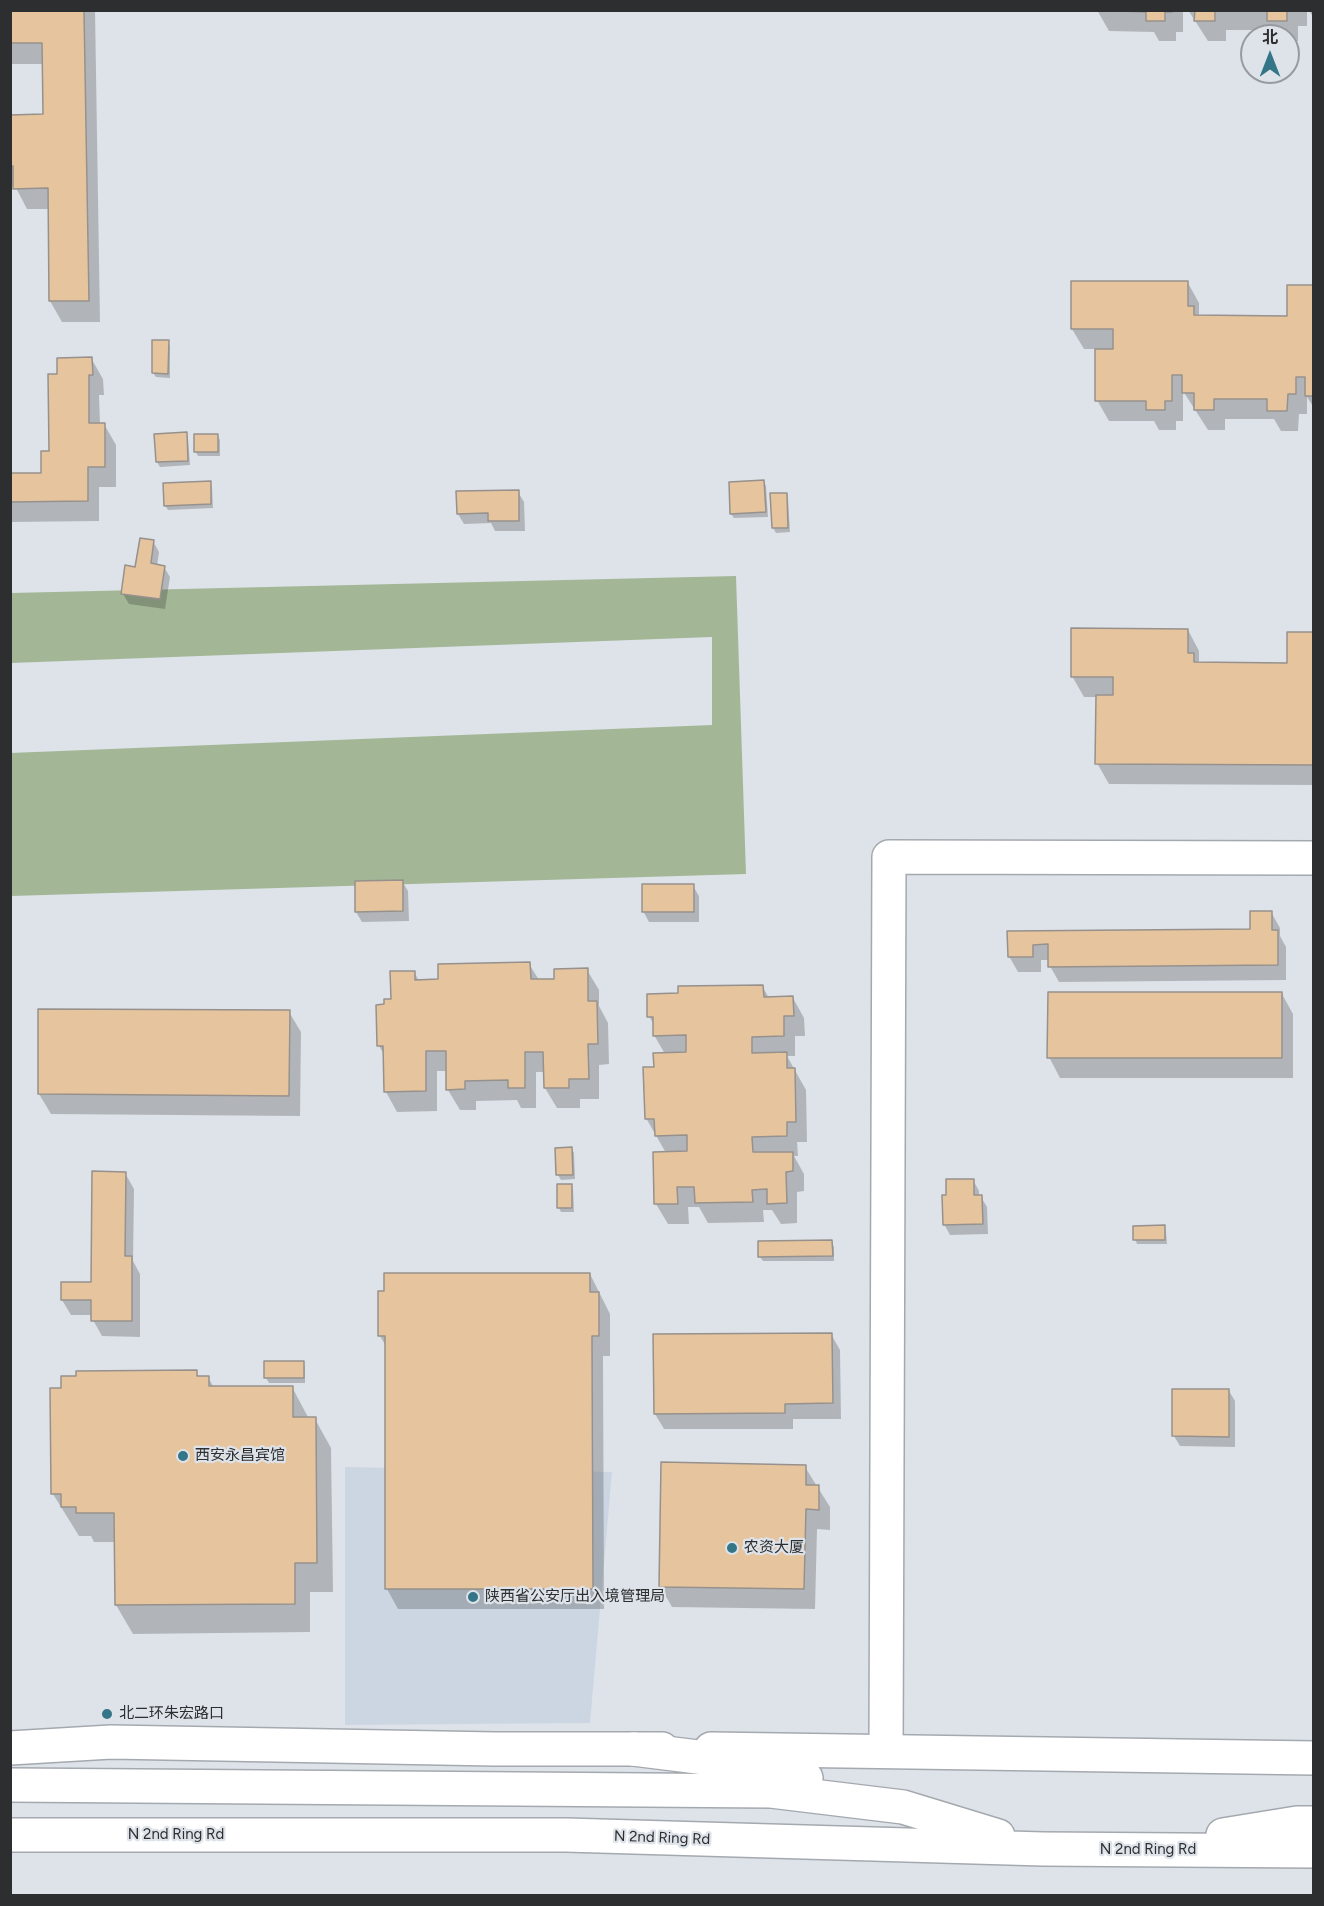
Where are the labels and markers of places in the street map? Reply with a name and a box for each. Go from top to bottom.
place label: 西安永昌宾馆 [195,1447,285,1465]
marker: 西安永昌宾馆 [176,1449,190,1463]
place label: 农资大厦 [744,1539,804,1557]
marker: 农资大厦 [725,1541,739,1555]
place label: 陕西省公安厅出入境管理局 [485,1588,665,1606]
marker: 陕西省公安厅出入境管理局 [466,1590,480,1604]
place label: 北二环朱宏路口 [119,1705,224,1723]
marker: 北二环朱宏路口 [100,1707,114,1721]

